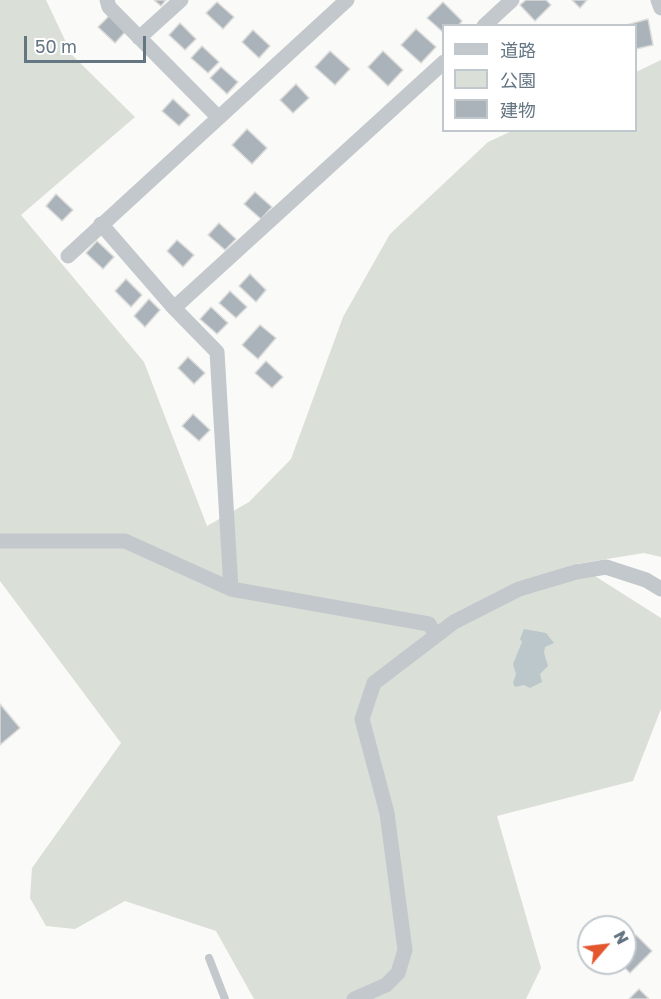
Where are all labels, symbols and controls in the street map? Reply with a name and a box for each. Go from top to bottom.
scale bar [27,24,148,62]
legend [442,24,637,132]
text: 50 m [35,35,77,57]
text: 道路 [500,39,536,61]
text: 公園 [500,69,536,91]
text: 建物 [500,99,536,121]
north arrow [577,915,637,975]
text: N [609,927,633,948]

